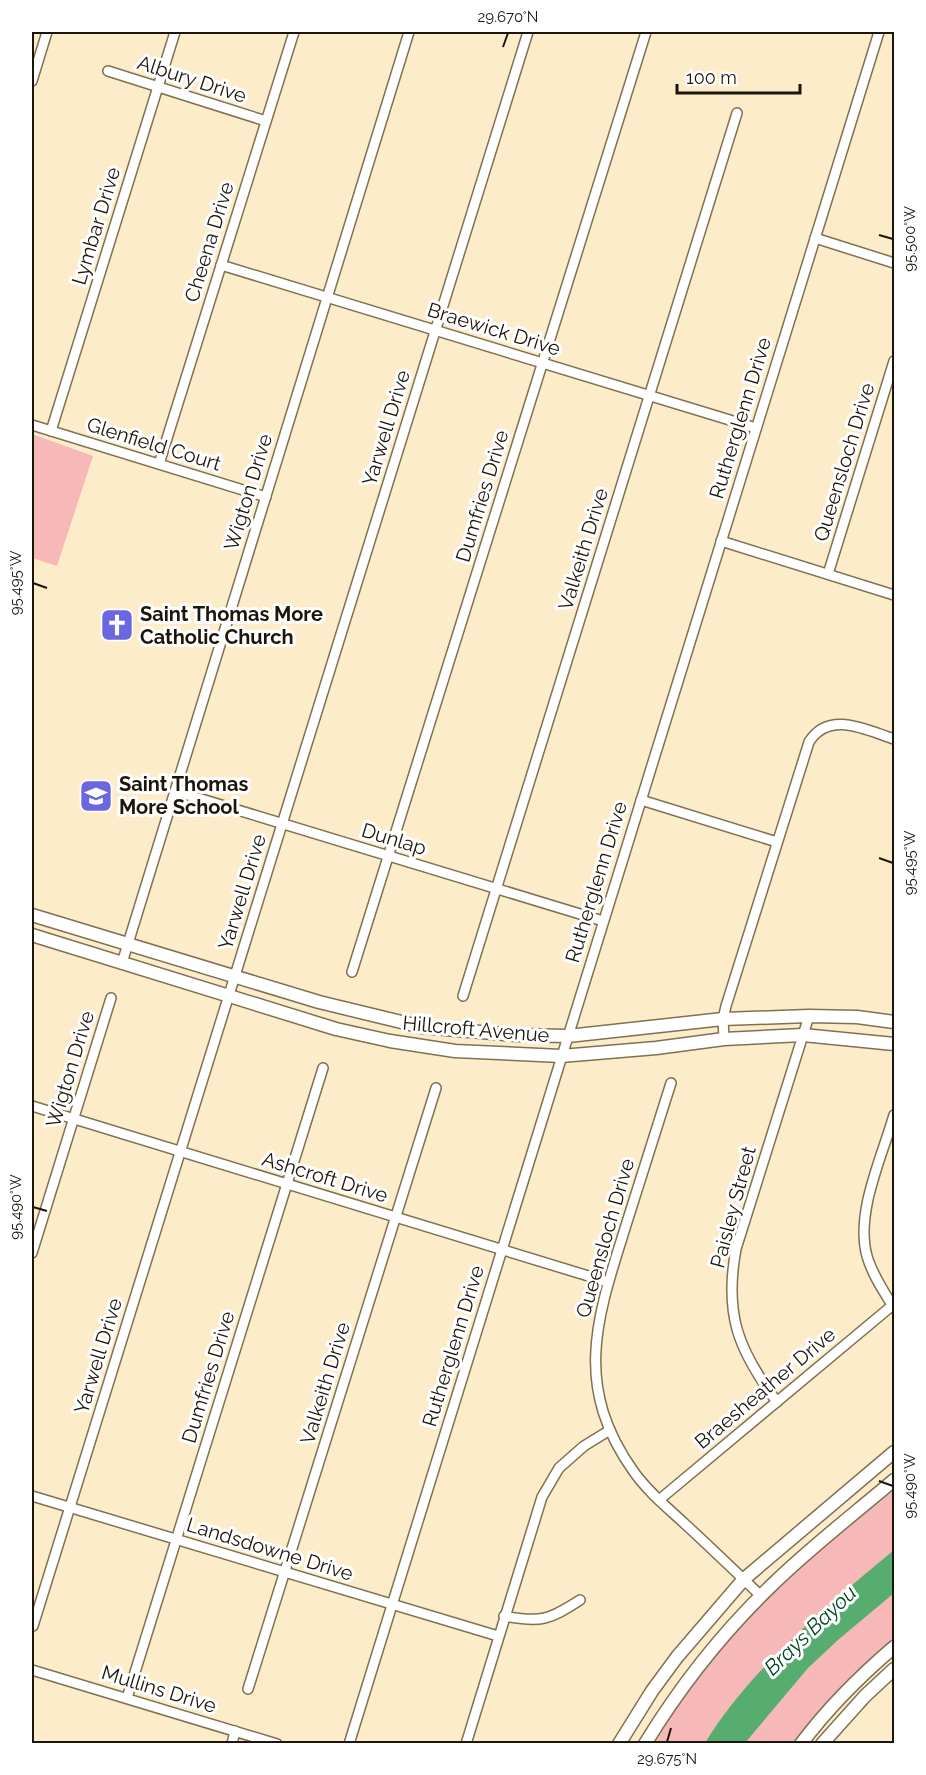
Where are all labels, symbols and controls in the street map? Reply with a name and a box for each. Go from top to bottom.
text: 29.670°N [478,8,538,26]
street label: Albury Drive [134,50,250,108]
scale bar [677,57,800,95]
text: 100 m [686,67,737,88]
street label: Lymbar Drive [67,164,125,288]
street label: Cheena Drive [179,179,239,305]
text: 95.500°W [901,206,919,272]
street label: Braewick Drive [425,297,564,361]
street label: Rutherglenn Drive [704,334,776,502]
street label: Yarwell Drive [357,367,415,489]
street label: Queensloch Drive [808,380,880,544]
street label: Glenfield Court [84,412,224,476]
street label: Dumfries Drive [451,427,514,565]
street label: Wigton Drive [219,431,277,553]
street label: Valkeith Drive [553,485,613,613]
text: 95.495°W [7,550,25,615]
place label: Saint Thomas More Catholic Church [140,602,323,649]
church icon: Saint Thomas More Catholic Church [99,607,135,643]
place label: Saint Thomas More School [119,772,248,819]
school or university icon: Saint Thomas More School [78,778,114,814]
street label: Rutherglenn Drive [560,798,632,966]
street label: Dunlap [359,818,429,860]
text: 95.495°W [901,830,919,895]
street label: Yarwell Drive [213,831,271,953]
street label: Wigton Drive [41,1008,99,1130]
street label: Hillcroft Avenue [402,1011,551,1047]
street label: Paisley Street [705,1143,761,1270]
street label: Ashcroft Drive [259,1146,391,1208]
street label: Queensloch Drive [571,1155,639,1320]
text: 95.490°W [7,1174,25,1240]
street label: Rutherglenn Drive [417,1262,489,1430]
street label: Yarwell Drive [69,1295,127,1417]
street label: Dumfries Drive [177,1308,240,1446]
street label: Valkeith Drive [295,1319,355,1447]
street label: Braesheather Drive [690,1322,840,1454]
text: 95.490°W [901,1453,919,1519]
street label: Landsdowne Drive [184,1512,356,1586]
water label: Brays Bayou [759,1580,861,1680]
street label: Mullins Drive [99,1660,220,1718]
text: 29.675°N [637,1750,697,1768]

